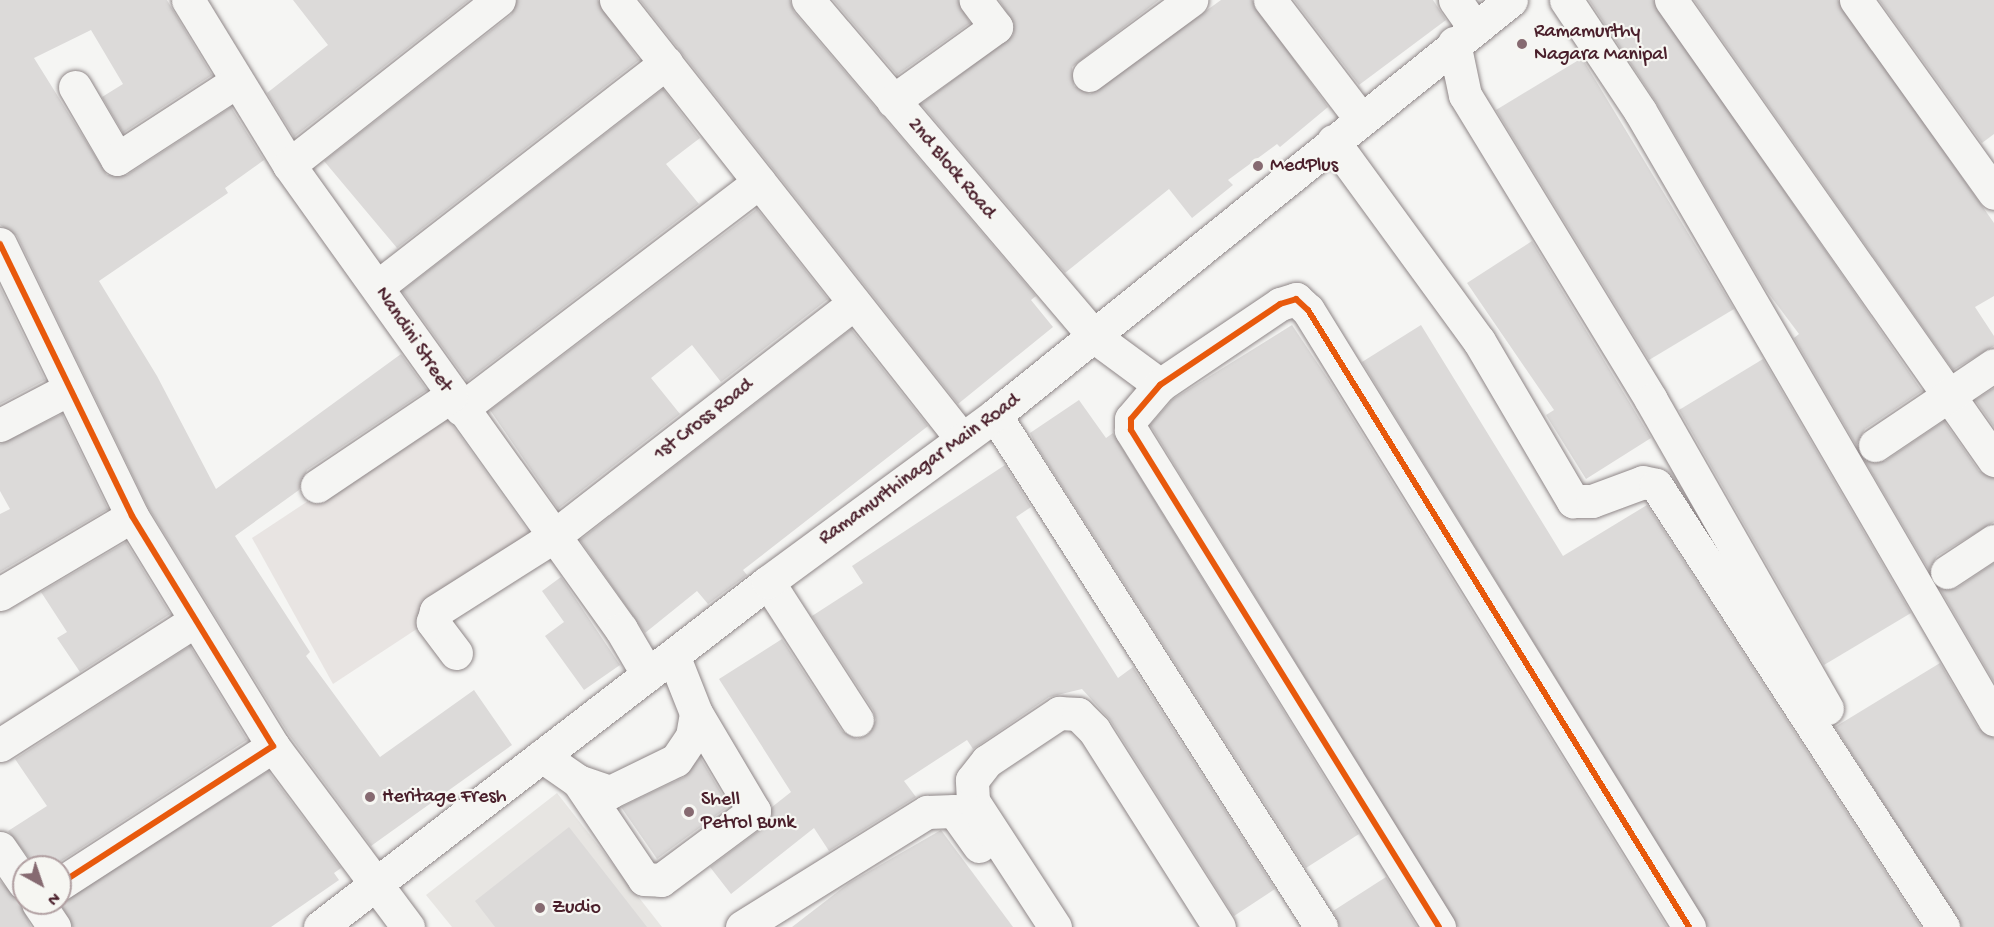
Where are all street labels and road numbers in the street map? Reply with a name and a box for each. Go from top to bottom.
street label: 2nd Block Road [902,113,1000,225]
street label: Nandini Street [369,283,457,397]
street label: 1st Cross Road [649,374,759,466]
street label: Ramamurthinagar Main Road [815,389,1025,551]

